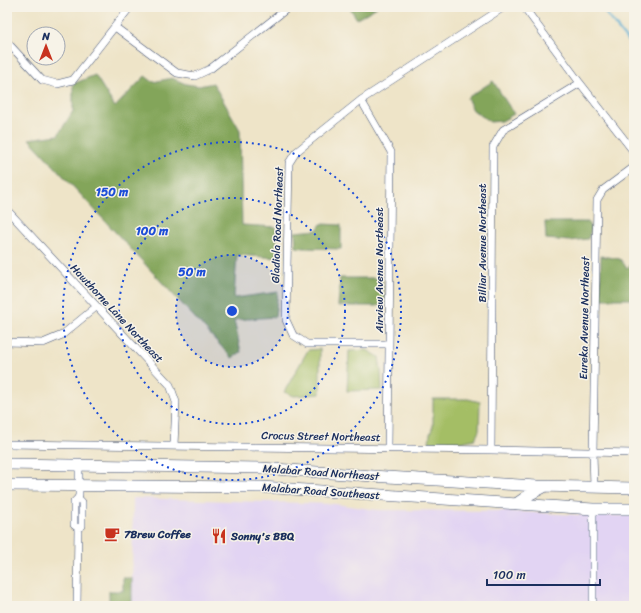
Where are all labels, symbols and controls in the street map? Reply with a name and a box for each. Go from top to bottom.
north arrow [26,26,66,66]
text: N [41,27,50,46]
street label: Gladiola Road Northeast [266,166,289,284]
text: 150 m [96,181,129,203]
street label: Billiar Avenue Northeast [473,183,492,302]
street label: Airview Avenue Northeast [370,207,389,334]
text: 100 m [136,220,169,242]
street label: Eureka Avenue Northeast [574,256,595,380]
street label: Hawthorne Lane Northeast [65,259,168,368]
text: 50 m [178,261,206,283]
centre of rings [225,304,239,318]
street label: Crocus Street Northeast [261,426,381,447]
street label: Malabar Road Northeast [262,459,381,486]
street label: Malabar Road Southeast [261,478,381,505]
cafe icon: 7Brew Coffee [103,525,121,543]
place label: 7Brew Coffee [124,525,191,544]
restaurant icon: Sonny's BBQ [210,527,228,545]
place label: Sonny's BBQ [230,527,295,546]
scale bar [487,561,600,587]
text: 100 m [493,564,526,586]

